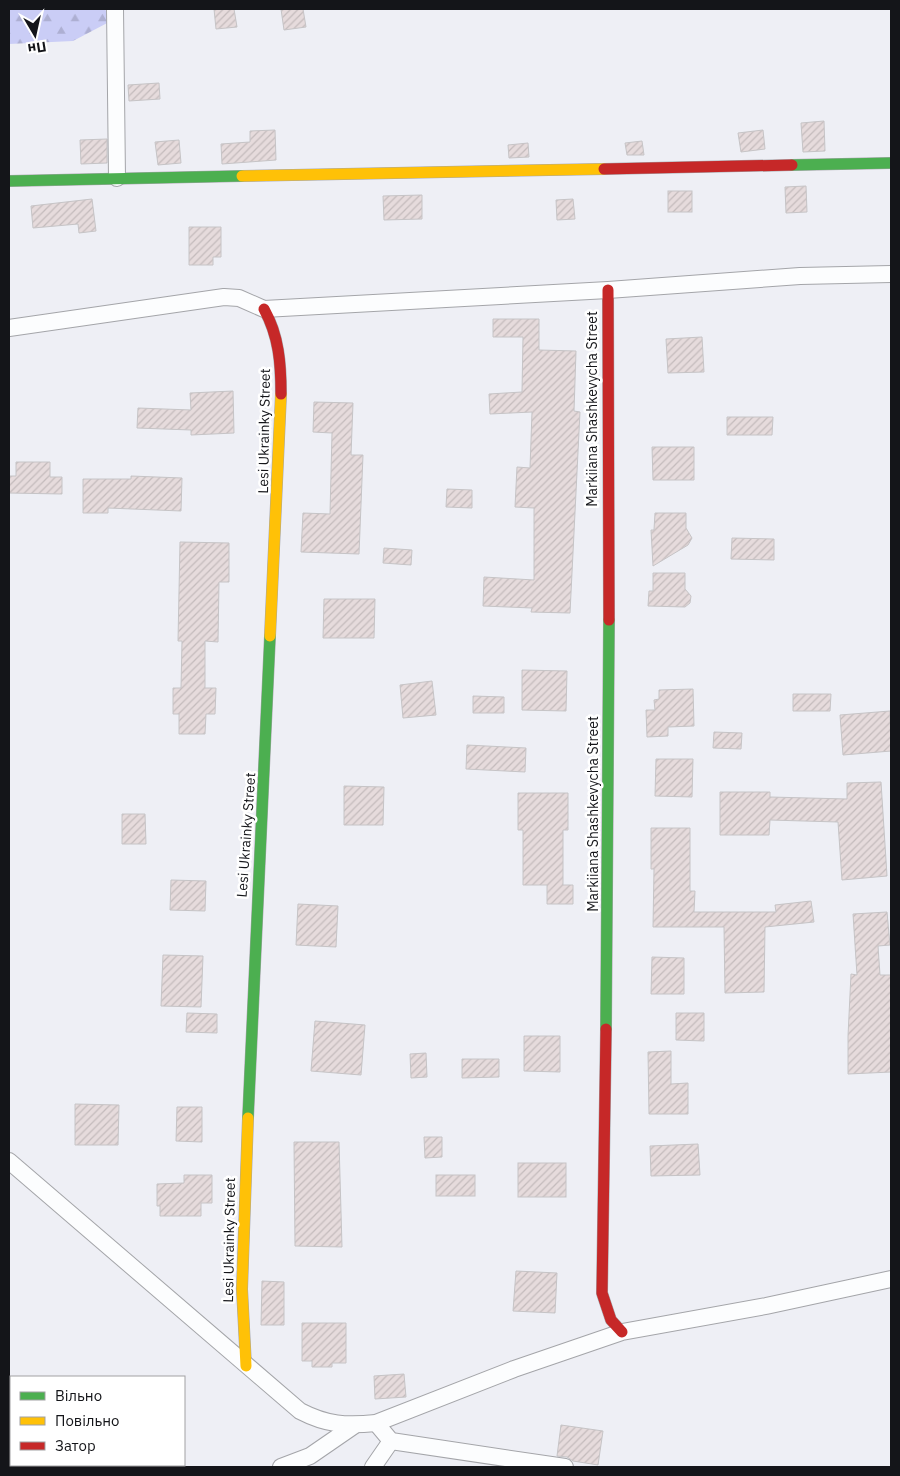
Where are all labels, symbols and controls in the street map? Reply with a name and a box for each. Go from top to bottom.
north arrow [10,10,60,60]
text: Пн [26,38,48,58]
street label: Markiiana Shashkevycha Street [583,311,601,507]
street label: Lesi Ukrainky Street [254,368,274,494]
street label: Markiiana Shashkevycha Street [584,716,602,912]
street label: Lesi Ukrainky Street [233,772,259,898]
street label: Lesi Ukrainky Street [219,1177,239,1303]
legend [10,1376,185,1466]
text: Вільно [55,1386,102,1405]
text: Повільно [55,1411,119,1430]
text: Затор [55,1436,96,1455]

